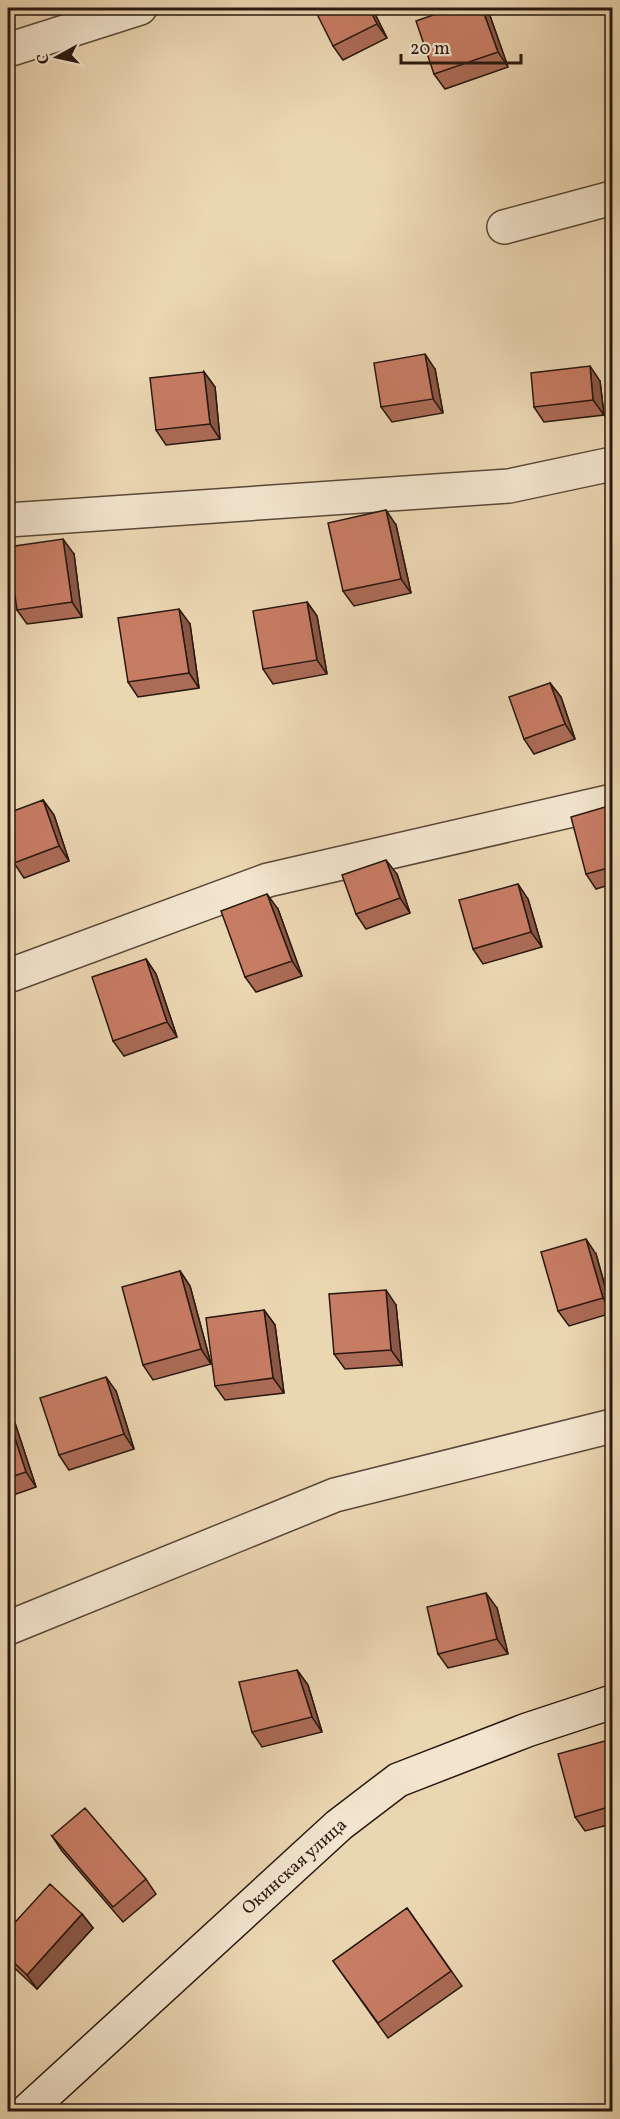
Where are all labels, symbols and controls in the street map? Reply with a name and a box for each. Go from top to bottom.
north arrow [27,27,87,87]
scale bar [401,27,521,65]
text: 20 m [410,37,450,62]
text: С [33,52,56,65]
street label: Окинская улица [237,1813,353,1921]

